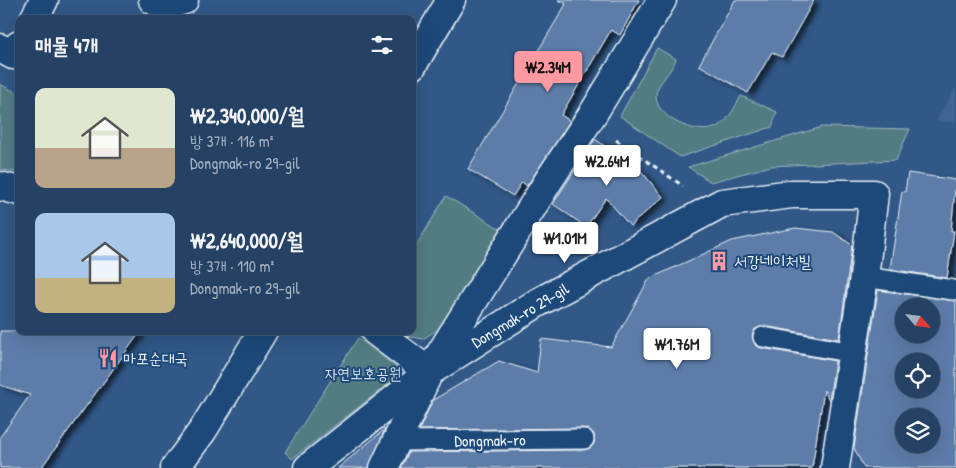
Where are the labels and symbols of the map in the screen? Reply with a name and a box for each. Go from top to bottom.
pin: ₩2.34M [507,51,589,93]
pin: ₩2.64M [566,144,648,187]
pin: ₩1.01M [524,222,606,264]
building icon: 서강네이처빌 [708,250,730,272]
place label: 서강네이처빌 [734,250,811,272]
street label: Dongmak-ro 29-gil [467,277,573,353]
north arrow [895,298,940,342]
pin: ₩1.76M [636,328,718,370]
restaurant icon: 마포순대국 [97,347,119,369]
place label: 마포순대국 [123,347,188,369]
park label: 자연보호공원 [324,362,402,384]
street label: Dongmak-ro [454,428,526,452]

